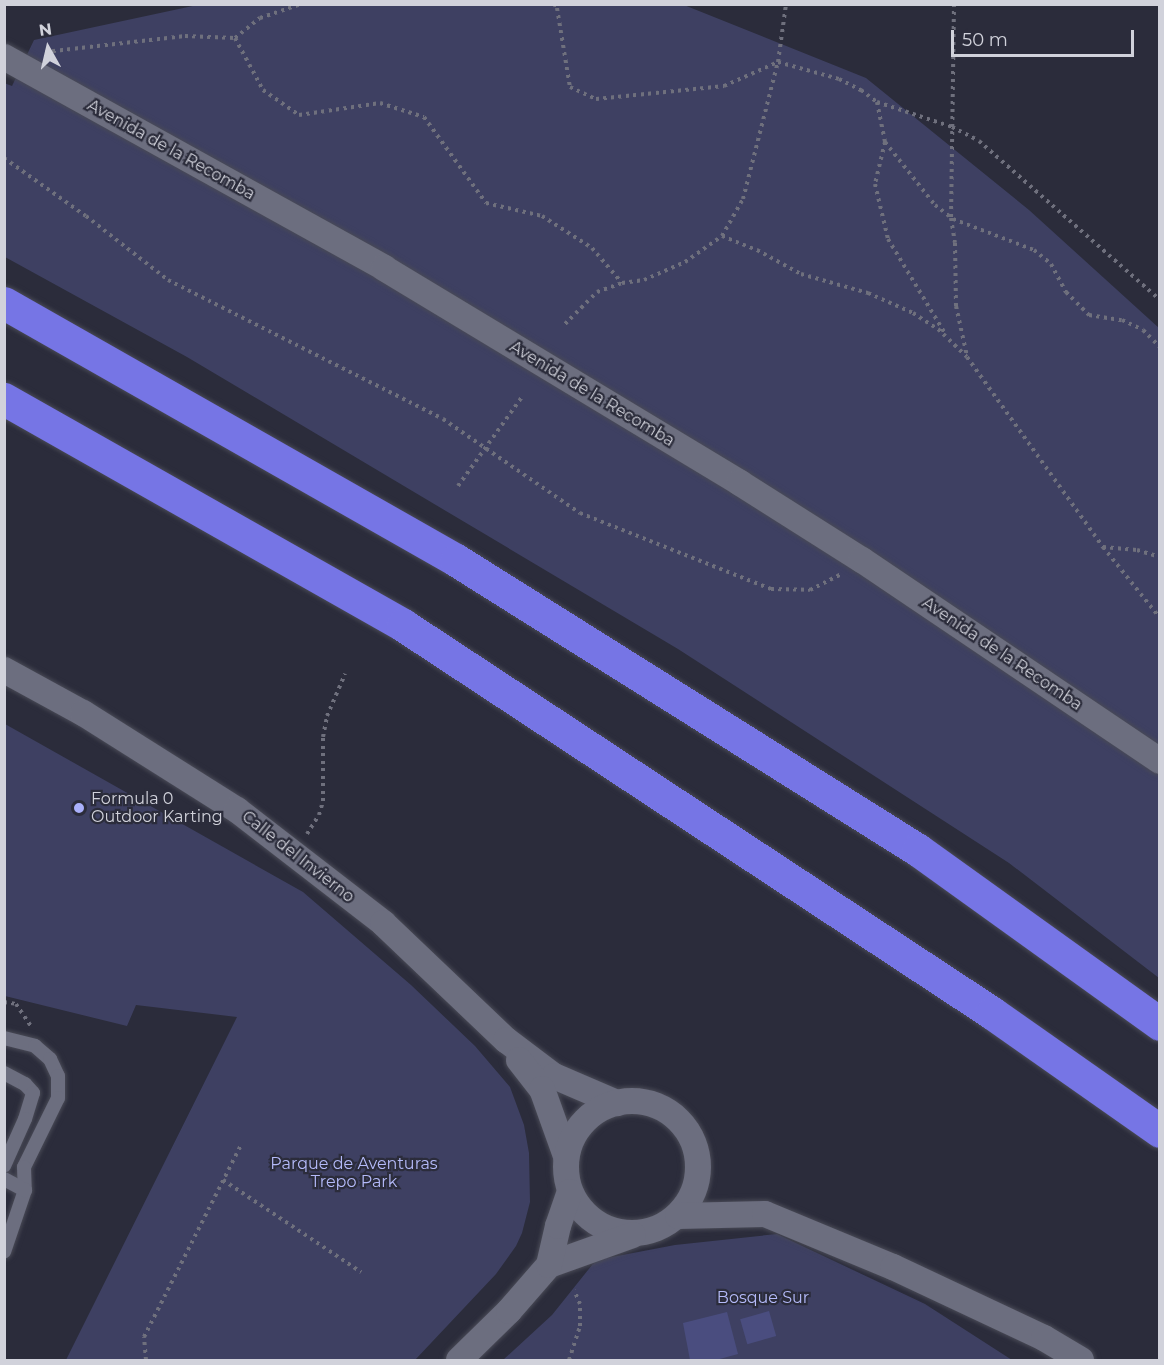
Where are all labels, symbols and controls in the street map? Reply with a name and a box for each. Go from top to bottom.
north arrow [18,18,78,78]
scale bar [954,18,1137,56]
text: N [38,19,53,40]
text: 50 m [962,29,1008,51]
street label: Avenida de la Recomba [84,96,258,204]
street label: Avenida de la Recomba [506,337,678,451]
street label: Avenida de la Recomba [918,593,1086,715]
place label: Formula 0 Outdoor Karting [91,789,223,827]
marker: Formula 0 Outdoor Karting [72,801,86,815]
street label: Calle del Invierno [238,807,358,907]
park label: Parque de Aventuras Trepo Park [270,1154,438,1192]
park label: Bosque Sur [717,1288,809,1308]

